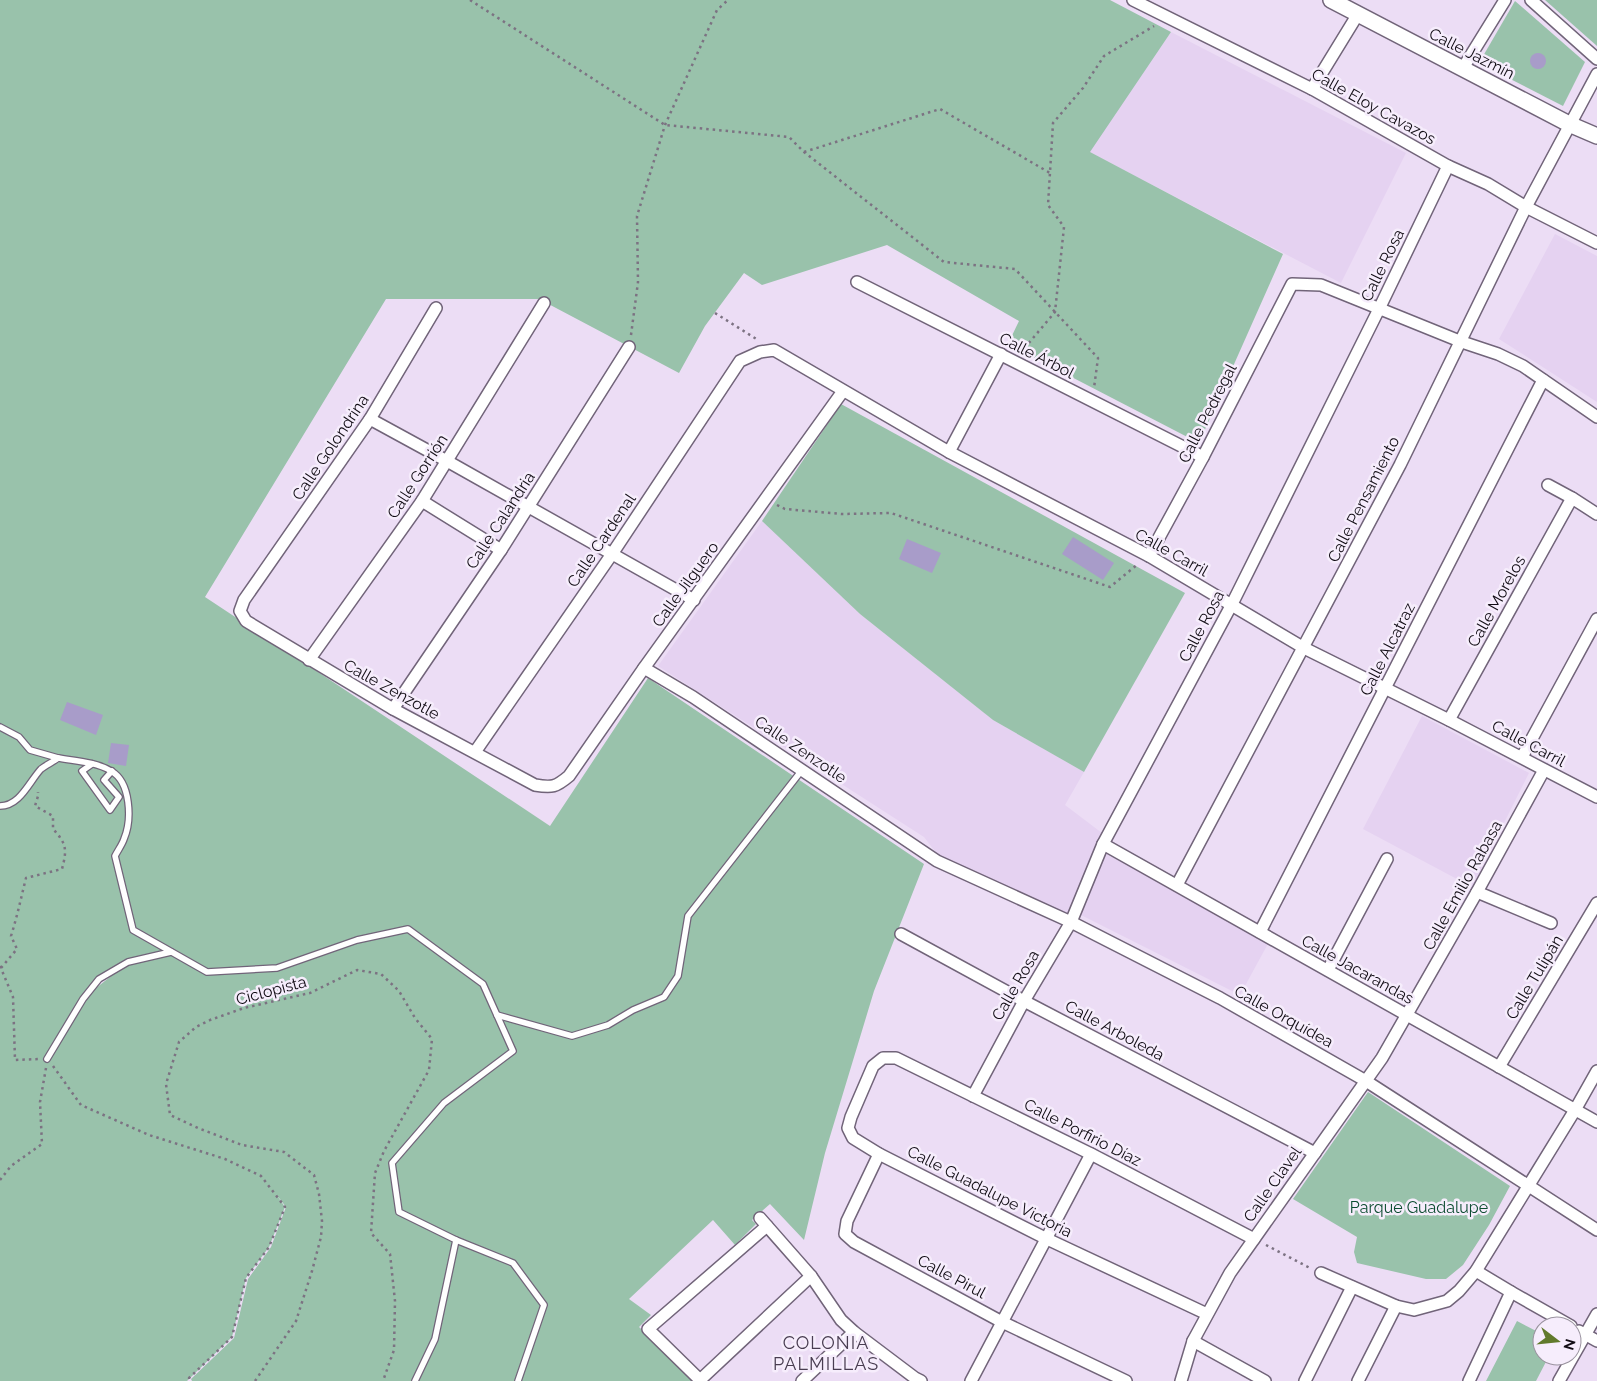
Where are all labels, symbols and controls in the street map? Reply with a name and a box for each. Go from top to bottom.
street label: Calle Jazmín [1426,24,1518,83]
street label: Calle Eloy Cavazos [1308,64,1439,149]
street label: Calle Rosa [1357,226,1408,304]
street label: Calle Árbol [996,328,1078,383]
street label: Calle Pedregal [1174,360,1241,466]
street label: Calle Golondrina [288,391,373,504]
street label: Calle Gorrión [383,431,452,522]
street label: Calle Pensamiento [1324,433,1403,565]
street label: Calle Calandria [462,468,539,572]
street label: Calle Cardenal [563,489,640,591]
street label: Calle Carril [1132,525,1212,581]
street label: Calle Jilguero [648,538,723,631]
street label: Calle Morelos [1463,552,1530,650]
street label: Calle Rosa [1175,587,1228,665]
street label: Calle Alcatraz [1356,600,1419,699]
street label: Calle Zenzotle [341,655,443,724]
street label: Calle Zenzotle [751,712,850,787]
street label: Calle Carril [1489,716,1569,771]
street label: Calle Emilio Rabasa [1419,817,1506,953]
street label: Calle Jacarandas [1298,931,1417,1008]
street label: Calle Tulipán [1502,932,1567,1023]
street label: Calle Rosa [988,947,1043,1024]
street label: Ciclopista [234,972,309,1009]
street label: Calle Orquídea [1231,981,1337,1051]
street label: Calle Arboleda [1062,996,1168,1065]
street label: Calle Porfirio Díaz [1021,1095,1145,1170]
street label: Calle Guadalupe Victoria [904,1142,1075,1241]
street label: Calle Clavel [1239,1142,1306,1226]
park label: Parque Guadalupe [1350,1198,1488,1217]
street label: Calle Pirul [914,1250,990,1303]
north arrow [1532,1316,1582,1366]
district label: COLONIA PALMILLAS [773,1332,879,1374]
text: N [1560,1337,1579,1352]

